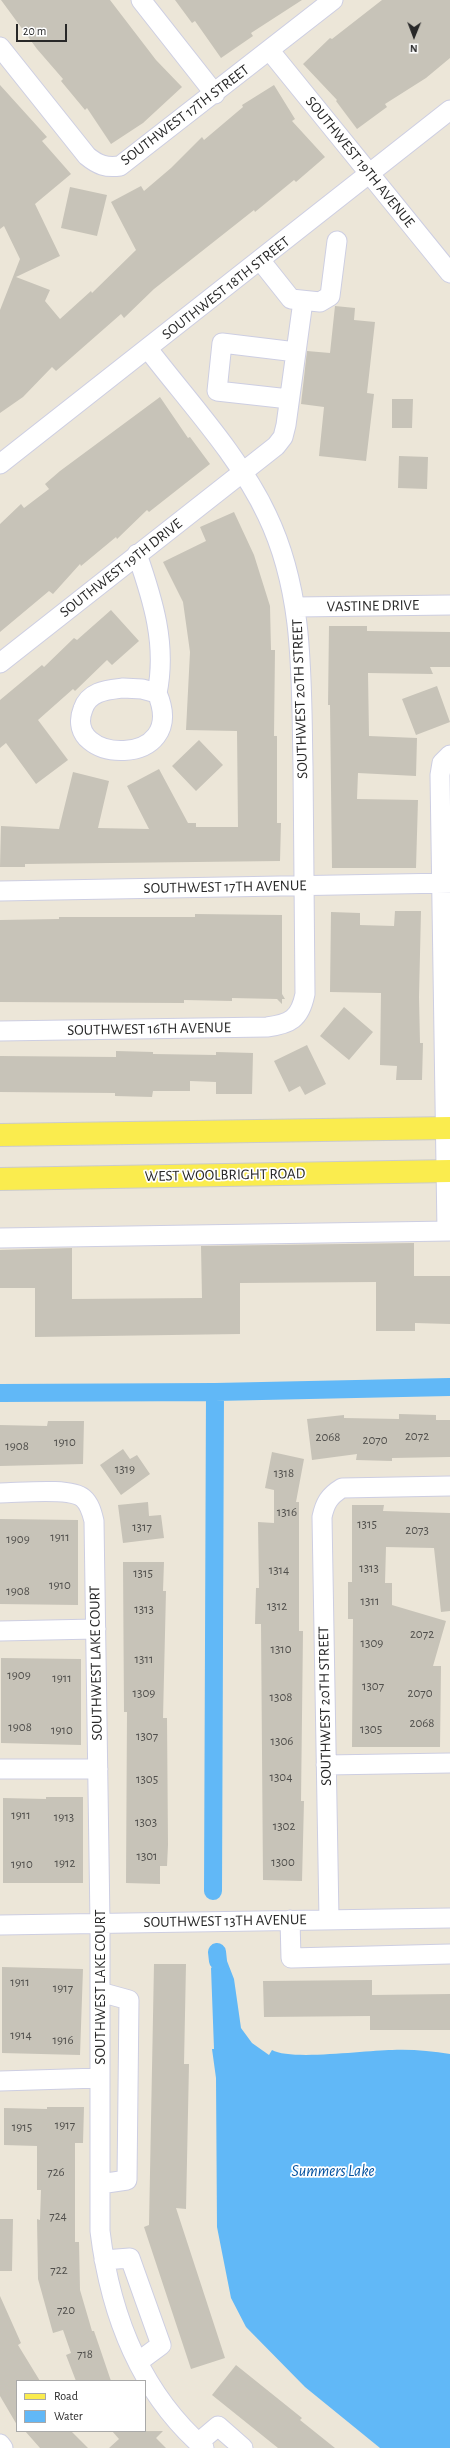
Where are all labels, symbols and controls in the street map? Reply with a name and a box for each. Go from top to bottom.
scale bar [18,16,69,42]
north arrow [394,16,434,56]
text: 20 m [23,25,46,37]
text: N [410,43,418,54]
street label: SOUTHWEST 17TH STREET [117,61,253,169]
street label: SOUTHWEST 19TH AVENUE [301,93,419,231]
street label: SOUTHWEST 18TH STREET [158,232,294,344]
street label: SOUTHWEST 19TH DRIVE [56,515,186,621]
street label: VASTINE DRIVE [327,596,419,616]
street label: SOUTHWEST 20TH STREET [288,619,312,779]
street label: SOUTHWEST 17TH AVENUE [143,877,307,897]
street label: SOUTHWEST 16TH AVENUE [67,1019,231,1039]
street label: WEST WOOLBRIGHT ROAD [145,1165,305,1185]
house number: 2072 [405,1428,429,1444]
house number: 2068 [315,1429,341,1445]
house number: 2070 [362,1432,388,1448]
house number: 1910 [54,1434,76,1450]
house number: 1908 [5,1438,29,1454]
house number: 1319 [115,1461,135,1477]
house number: 1318 [274,1465,294,1481]
house number: 1316 [277,1504,297,1520]
house number: 1315 [357,1516,377,1532]
house number: 1317 [132,1519,152,1535]
house number: 2073 [405,1522,429,1538]
house number: 1911 [50,1529,70,1545]
house number: 1909 [6,1531,30,1547]
house number: 1313 [359,1560,379,1576]
house number: 1314 [269,1562,289,1578]
house number: 1315 [133,1565,153,1581]
house number: 1910 [49,1577,71,1593]
house number: 1908 [6,1583,30,1599]
street label: SOUTHWEST LAKE COURT [86,1585,106,1741]
house number: 1311 [361,1593,379,1609]
house number: 1312 [267,1598,287,1614]
house number: 1313 [134,1601,154,1617]
street label: SOUTHWEST 20TH STREET [315,1626,335,1786]
house number: 2072 [410,1626,434,1642]
house number: 1309 [361,1635,383,1651]
house number: 1310 [270,1641,292,1657]
house number: 1311 [135,1651,153,1667]
house number: 1909 [7,1667,31,1683]
house number: 1911 [52,1670,72,1686]
house number: 1307 [362,1678,384,1694]
house number: 1309 [133,1685,155,1701]
house number: 2070 [407,1685,433,1701]
house number: 1308 [270,1689,292,1705]
house number: 2068 [409,1715,435,1731]
house number: 1908 [8,1719,32,1735]
house number: 1305 [360,1721,382,1737]
house number: 1910 [51,1722,73,1738]
house number: 1307 [136,1728,158,1744]
house number: 1306 [271,1733,293,1749]
house number: 1304 [270,1769,292,1785]
house number: 1305 [136,1771,158,1787]
house number: 1911 [11,1807,31,1823]
house number: 1913 [54,1809,74,1825]
house number: 1303 [135,1814,157,1830]
house number: 1302 [273,1818,295,1834]
house number: 1301 [136,1848,158,1864]
house number: 1300 [271,1854,295,1870]
house number: 1912 [55,1855,75,1871]
house number: 1910 [11,1856,33,1872]
street label: SOUTHWEST LAKE COURT [91,1909,109,2065]
street label: SOUTHWEST 13TH AVENUE [143,1911,307,1931]
house number: 1911 [10,1974,30,1990]
house number: 1917 [53,1980,73,1996]
house number: 1914 [10,2027,32,2043]
house number: 1916 [52,2032,74,2048]
house number: 1917 [55,2117,75,2133]
house number: 1915 [12,2119,32,2135]
water label: Summers Lake [292,2161,374,2181]
house number: 726 [47,2164,65,2180]
house number: 724 [49,2208,67,2224]
house number: 722 [50,2262,68,2278]
house number: 720 [57,2302,75,2318]
house number: 718 [77,2346,93,2362]
legend [16,2380,146,2432]
text: Road [54,2390,78,2402]
text: Water [54,2410,83,2422]

